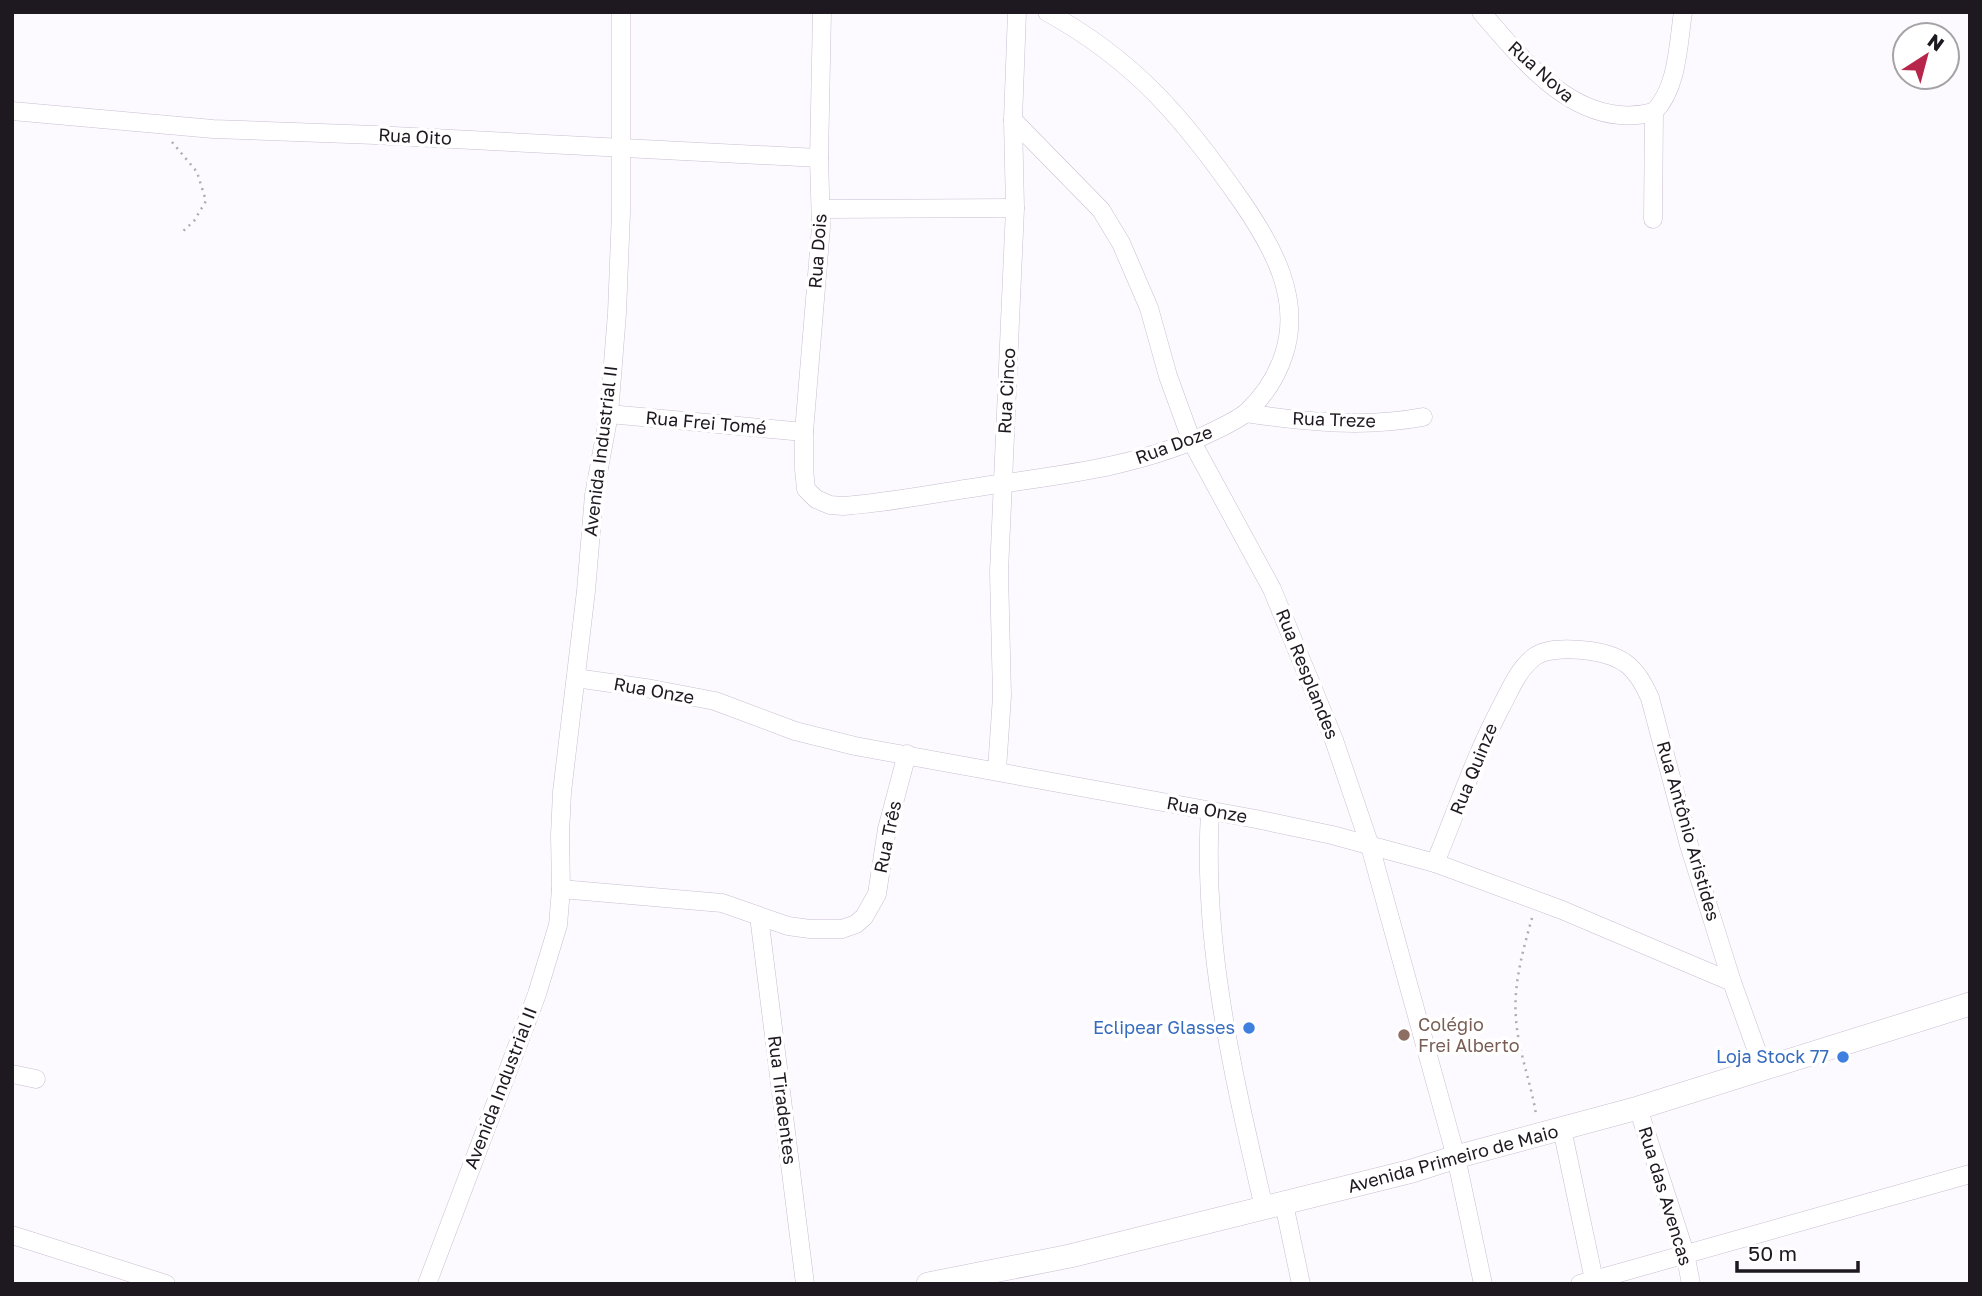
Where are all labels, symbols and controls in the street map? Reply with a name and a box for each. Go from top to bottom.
north arrow [1891,21,1961,91]
text: N [1924,28,1949,55]
street label: Rua Nova [1504,36,1579,107]
street label: Rua Oito [378,123,452,149]
street label: Rua Dois [803,213,831,289]
street label: Rua Cinco [993,347,1019,435]
street label: Avenida Industrial II [579,364,621,537]
street label: Rua Frei Tomé [645,406,768,438]
street label: Rua Treze [1292,407,1376,431]
street label: Rua Doze [1132,420,1215,468]
street label: Rua Resplandes [1272,605,1344,742]
street label: Rua Onze [612,672,696,708]
street label: Rua Quinze [1445,719,1501,818]
street label: Rua Antônio Aristides [1653,738,1725,923]
street label: Rua Onze [1165,791,1249,827]
street label: Rua Três [869,798,905,875]
street label: Avenida Industrial II [459,1004,541,1172]
place label: Colégio Frei Alberto [1418,1013,1520,1056]
place label: Eclipear Glasses [1093,1016,1235,1038]
marker: Eclipear Glasses [1241,1020,1257,1036]
marker: Colégio Frei Alberto [1396,1027,1412,1043]
street label: Rua Tiradentes [764,1034,802,1166]
place label: Loja Stock 77 [1716,1045,1829,1067]
marker: Loja Stock 77 [1835,1049,1851,1065]
street label: Avenida Primeiro de Maio [1345,1119,1560,1197]
street label: Rua das Avencas [1634,1123,1698,1268]
scale bar [1737,1230,1858,1274]
text: 50 m [1748,1240,1797,1266]

